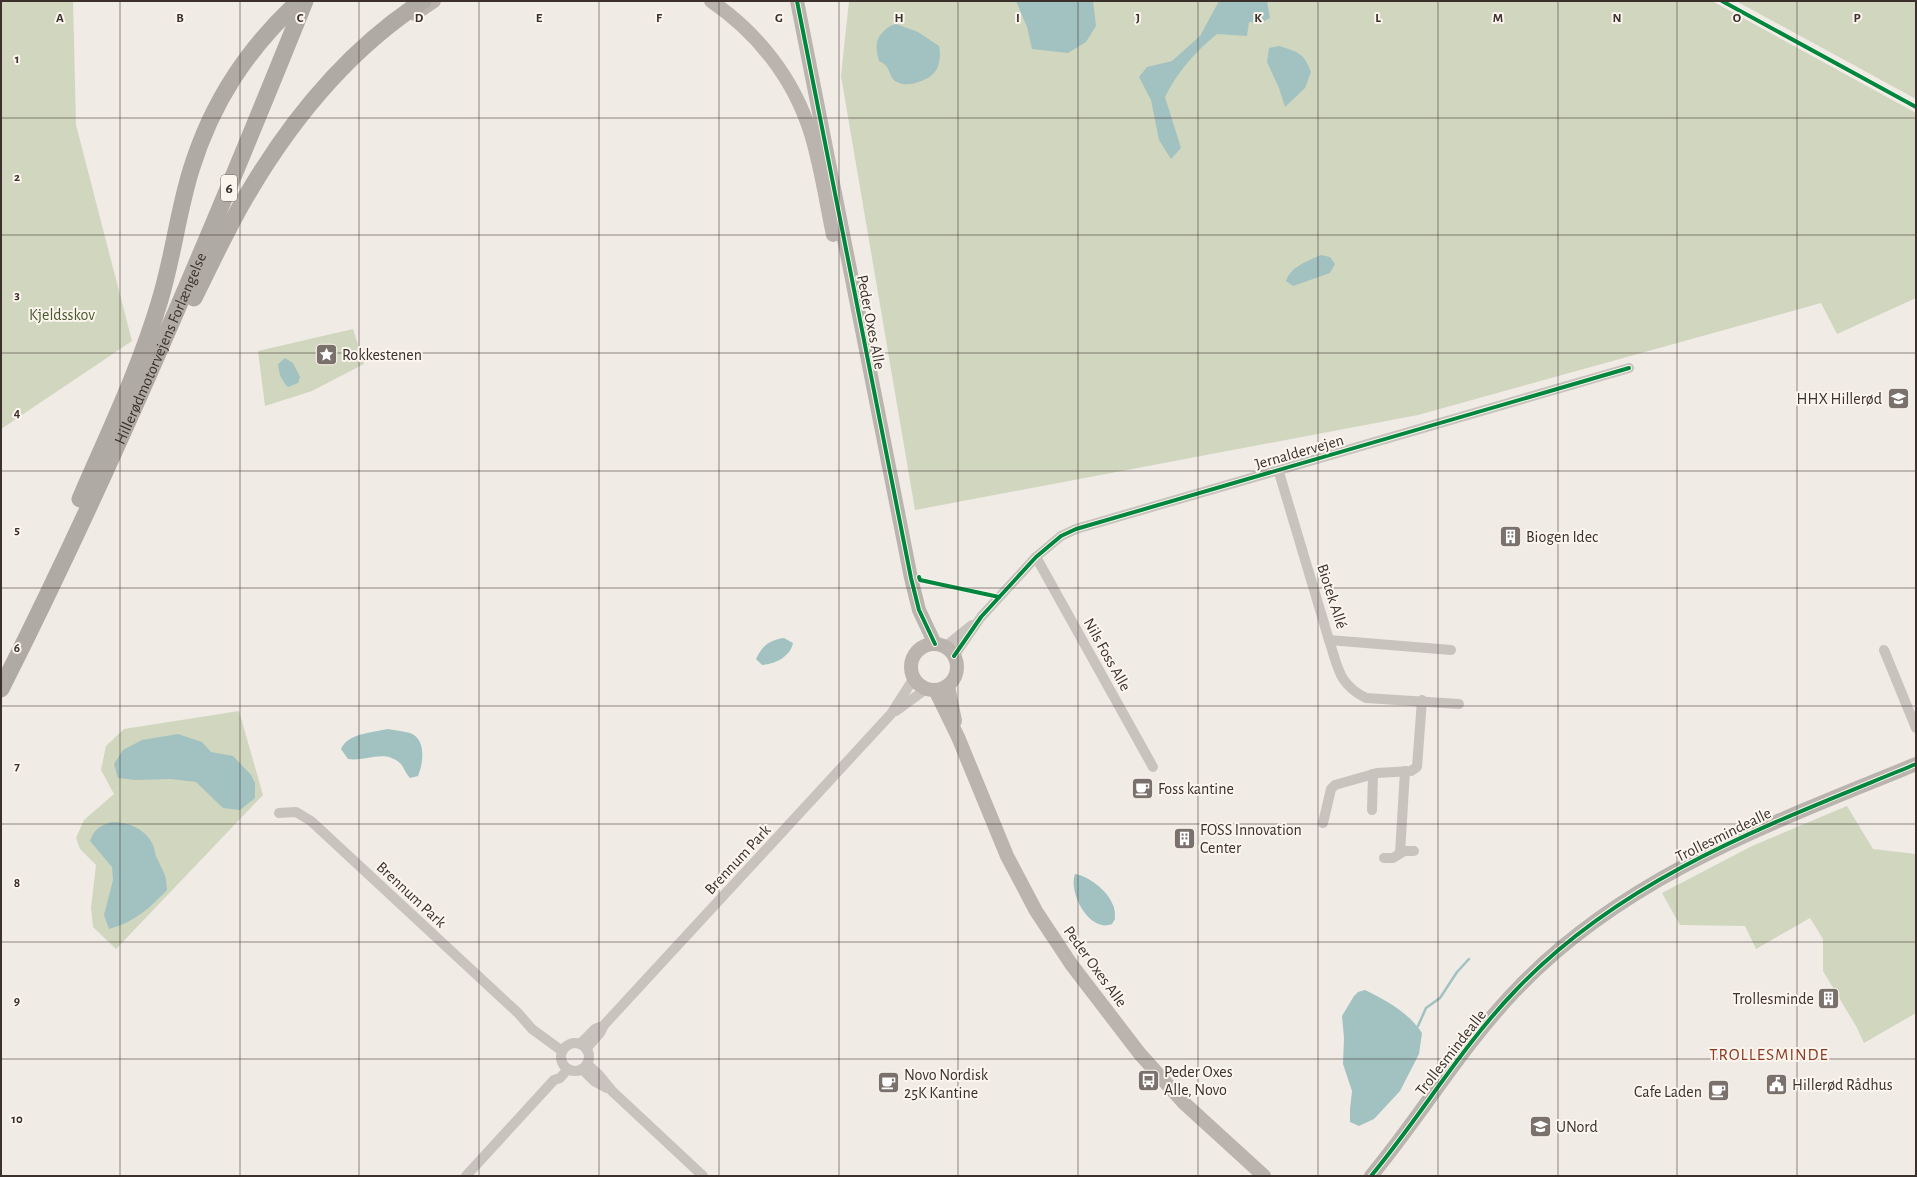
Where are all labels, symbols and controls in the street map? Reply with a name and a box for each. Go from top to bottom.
text: A [56,12,64,25]
text: B [176,12,184,25]
text: C [297,12,304,25]
text: D [415,12,424,25]
text: E [536,12,543,25]
text: F [656,12,663,25]
text: G [775,12,783,25]
text: H [894,12,904,25]
text: I [1016,12,1020,25]
text: J [1136,12,1140,25]
text: K [1254,12,1262,25]
text: L [1375,12,1381,25]
text: M [1493,12,1503,25]
text: N [1612,12,1622,25]
text: O [1733,12,1742,25]
text: P [1853,12,1861,25]
text: 1 [15,53,19,66]
text: 2 [14,171,20,184]
road number: 6 [221,175,237,201]
street label: Hillerødmotorvejens Forlængelse [112,250,209,447]
street label: Peder Oxes Alle [854,274,888,371]
text: 3 [14,289,20,302]
park label: Kjeldsskov [29,307,95,324]
place icon: Rokkestenen [314,341,340,367]
place label: Rokkestenen [342,347,422,363]
school or university icon: HHX Hillerød [1885,385,1911,411]
place label: HHX Hillerød [1797,391,1882,407]
text: 4 [14,407,21,420]
street label: Jernaldervejen [1253,432,1346,473]
building icon: Biogen Idec [1498,523,1524,549]
text: 5 [14,524,20,537]
place label: Biogen Idec [1526,529,1598,545]
street label: Biotek Allé [1314,562,1350,631]
street label: Nils Foss Alle [1081,615,1134,694]
text: 6 [14,642,20,655]
text: 7 [14,760,20,773]
cafe icon: Foss kantine [1130,775,1156,801]
place label: Foss kantine [1158,781,1234,797]
street label: Trollesmindealle [1673,805,1774,865]
street label: Brennum Park [702,821,774,897]
place label: FOSS Innovation Center [1200,822,1302,856]
building icon: FOSS Innovation Center [1171,825,1197,851]
street label: Brennum Park [374,859,450,931]
text: 8 [14,877,20,890]
street label: Peder Oxes Alle [1061,923,1130,1010]
building icon: Trollesminde [1816,985,1842,1011]
place label: Trollesminde [1732,991,1814,1007]
text: 9 [14,995,20,1008]
street label: Trollesmindealle [1412,1007,1489,1099]
district label: TROLLESMINDE [1709,1046,1829,1063]
place label: Peder Oxes Alle, Novo [1164,1064,1233,1098]
place label: Novo Nordisk 25K Kantine [904,1067,989,1101]
bus stop icon: Peder Oxes Alle, Novo [1136,1067,1162,1093]
cafe icon: Novo Nordisk 25K Kantine [875,1070,901,1096]
public building icon: Hillerød Rådhus [1764,1071,1790,1097]
place label: Hillerød Rådhus [1792,1077,1893,1093]
cafe icon: Cafe Laden [1705,1078,1731,1104]
place label: Cafe Laden [1634,1084,1702,1100]
text: 10 [11,1113,23,1126]
school or university icon: UNord [1527,1113,1553,1139]
place label: UNord [1556,1119,1598,1135]

